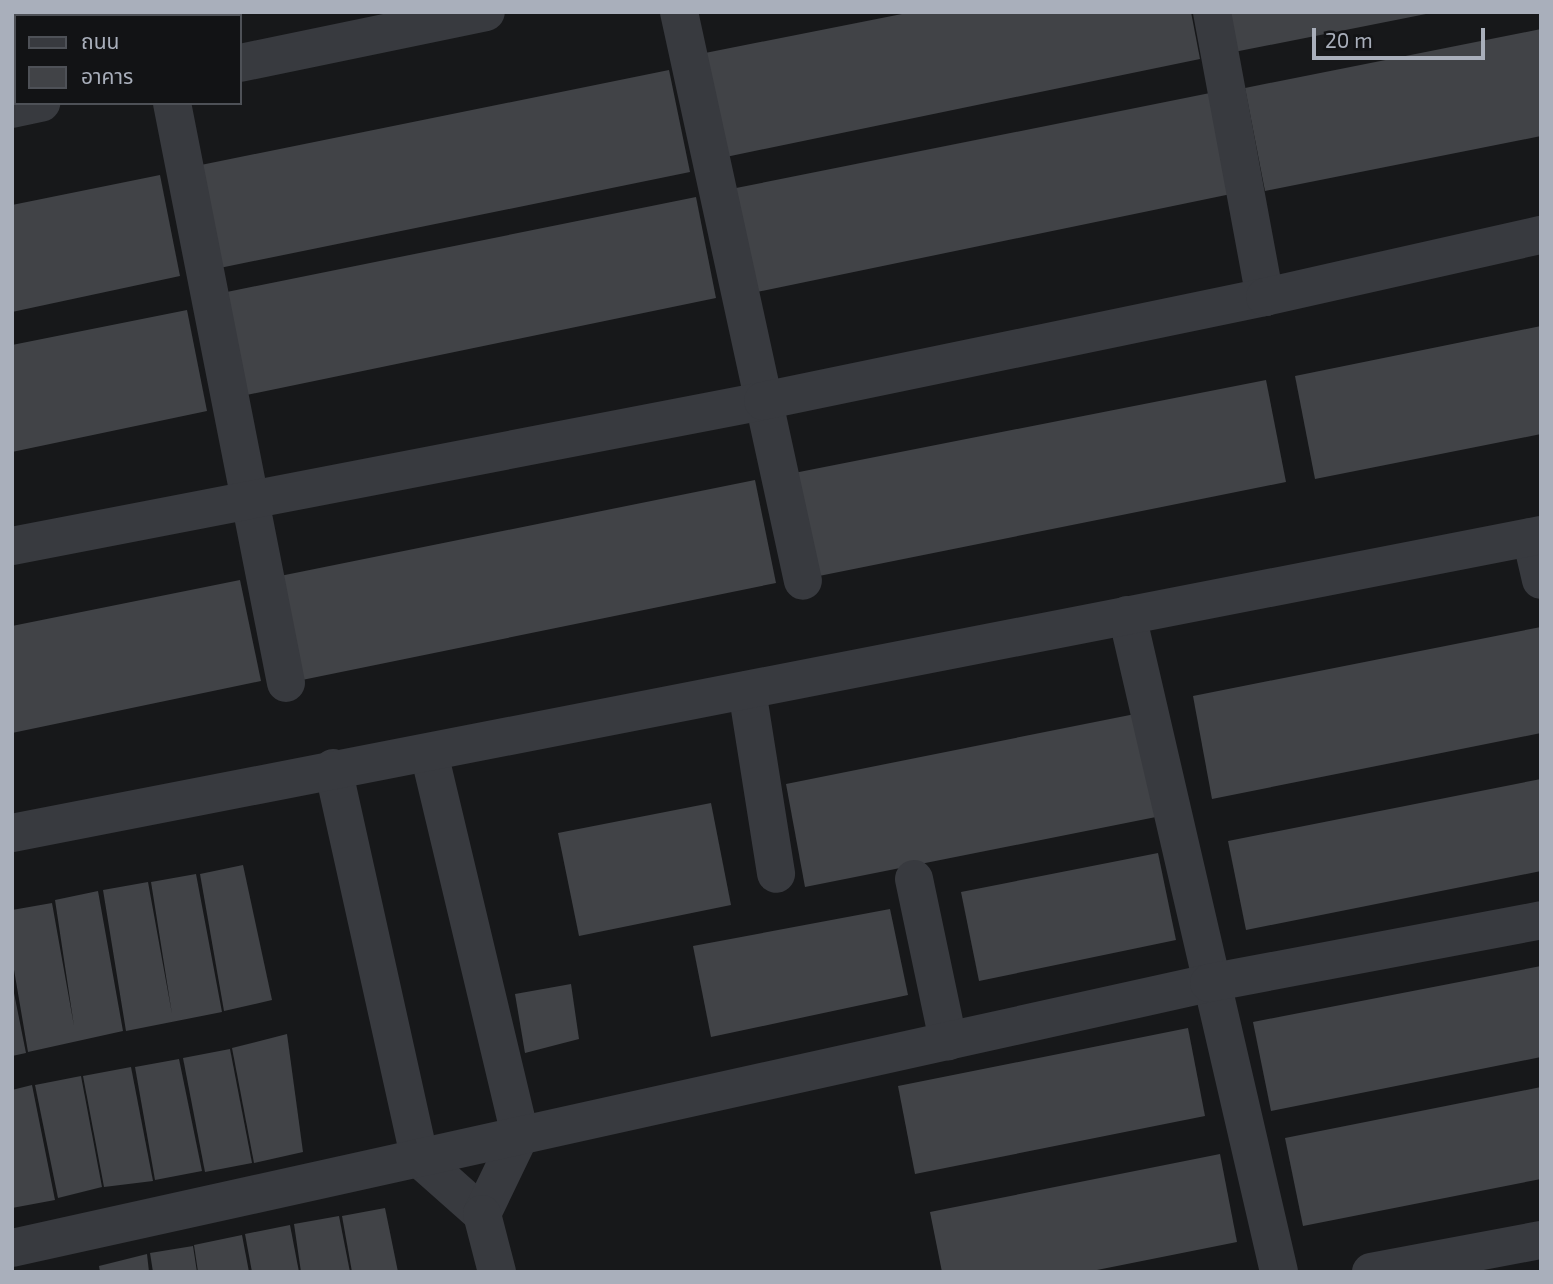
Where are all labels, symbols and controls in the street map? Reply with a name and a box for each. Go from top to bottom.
legend [14,14,242,105]
scale bar [1315,14,1488,58]
text: 20 m [1325,27,1373,52]
text: ถนน [81,28,119,53]
text: อาคาร [81,63,133,88]

